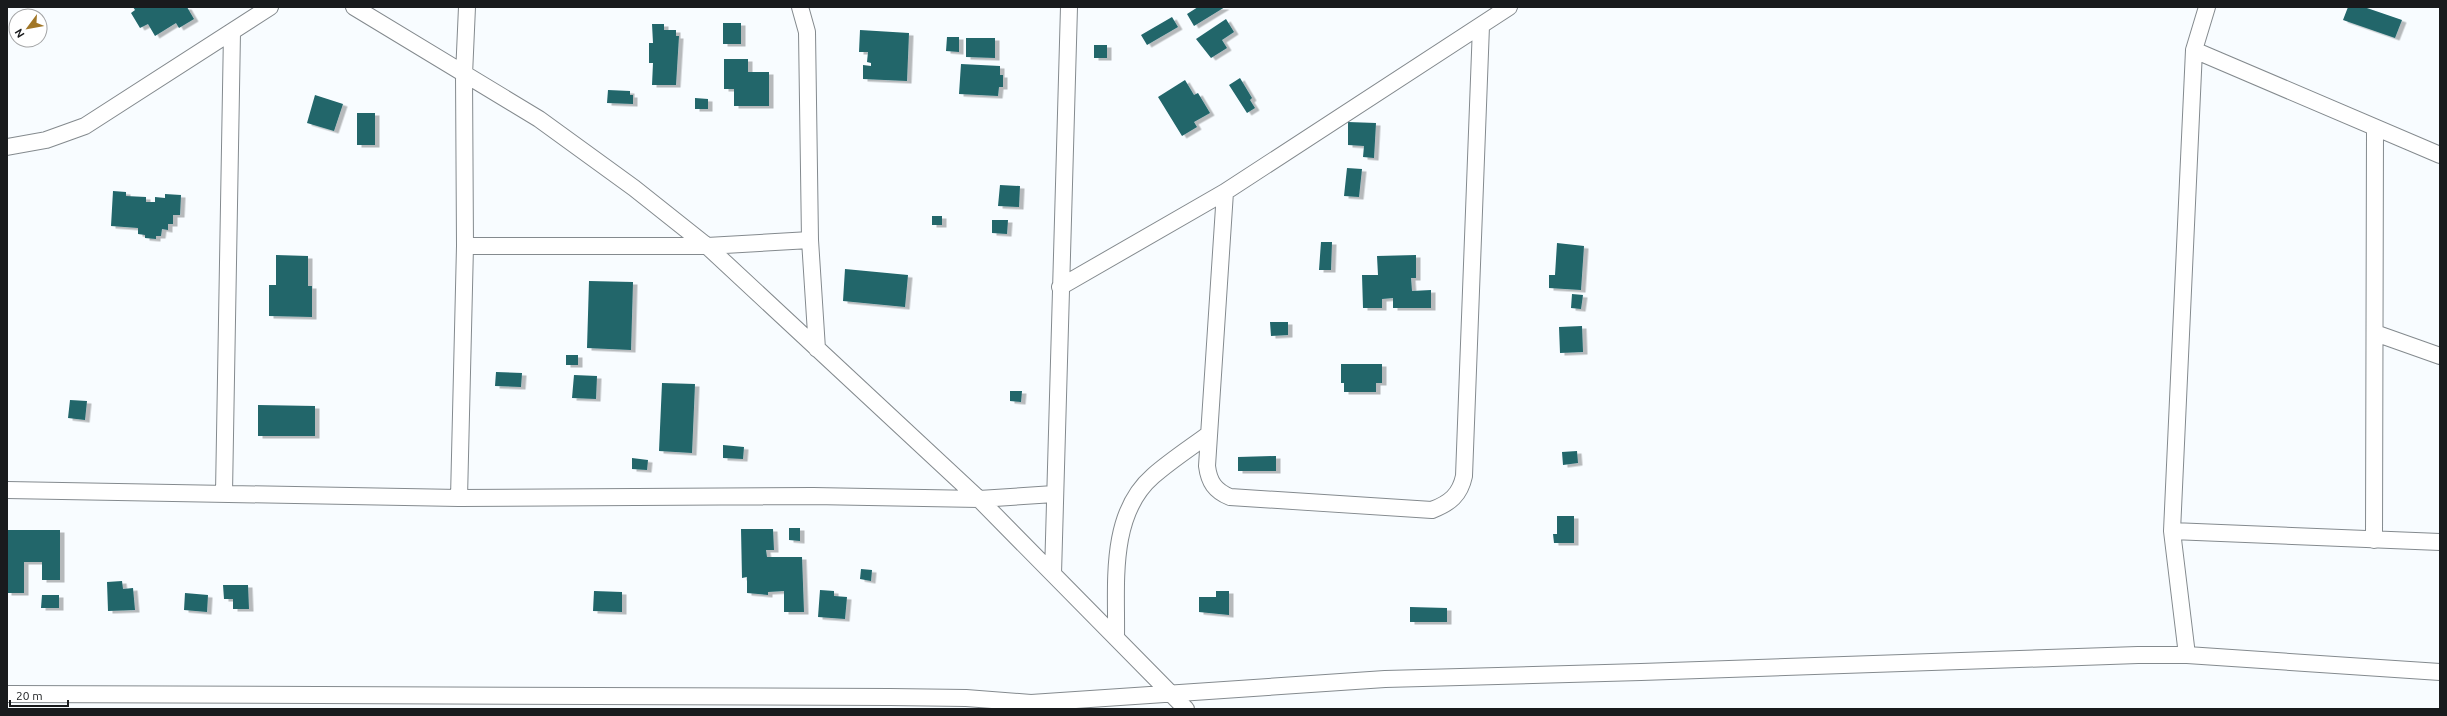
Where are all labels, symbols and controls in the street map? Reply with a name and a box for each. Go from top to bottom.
north arrow [8,8,48,48]
text: N [12,27,27,40]
scale bar [10,682,68,708]
text: 20 m [16,689,43,702]

